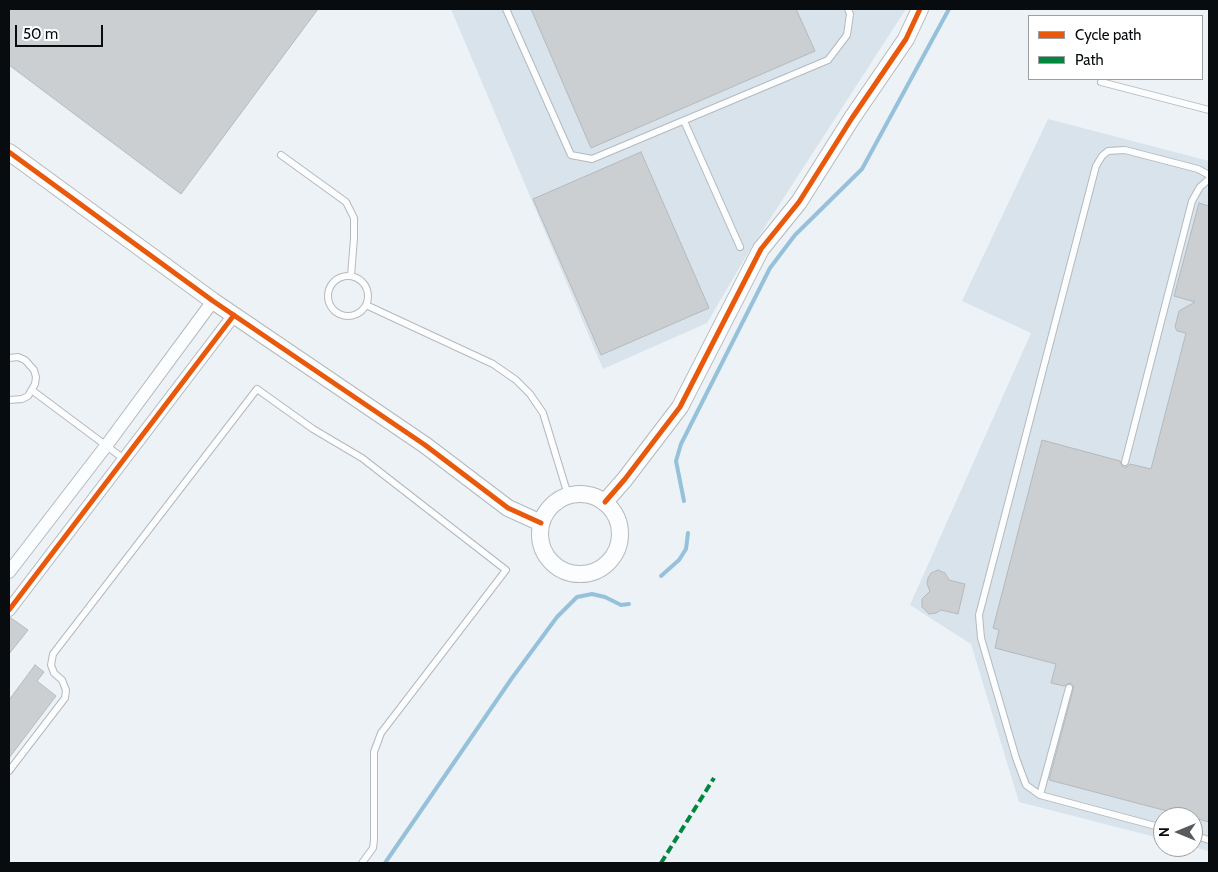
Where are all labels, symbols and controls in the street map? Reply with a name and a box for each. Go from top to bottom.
scale bar [18,15,105,47]
legend [1028,15,1203,80]
text: 50 m [23,25,58,43]
text: Cycle path [1075,26,1141,44]
text: Path [1075,51,1104,69]
north arrow [1153,807,1203,857]
text: N [1155,827,1173,837]

